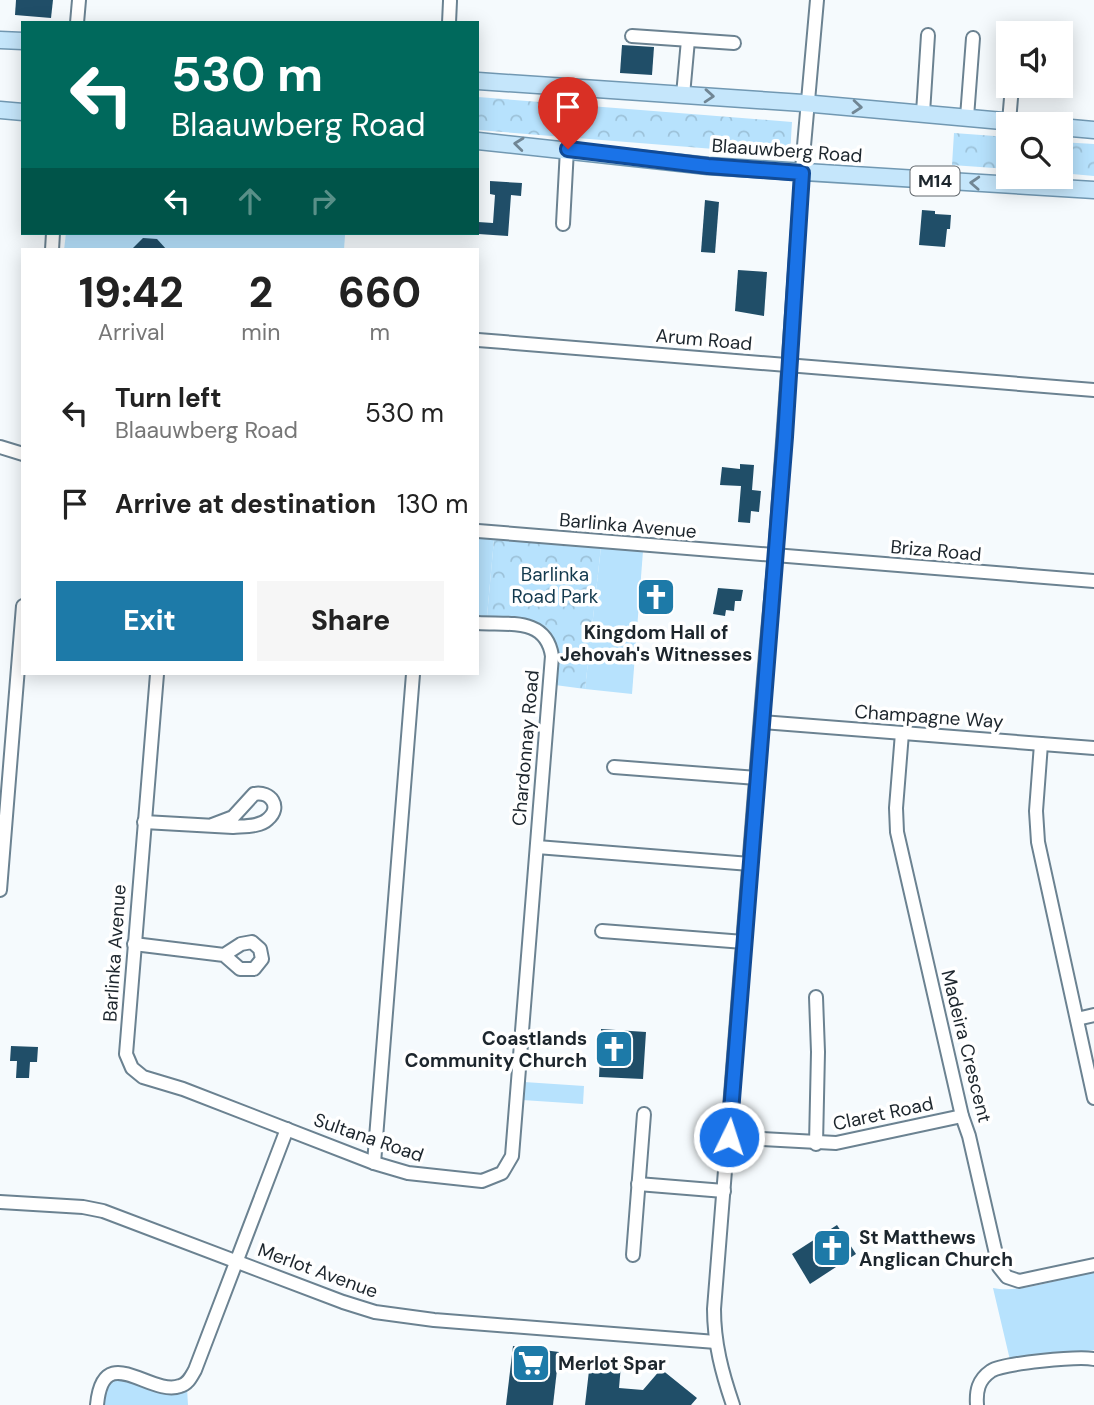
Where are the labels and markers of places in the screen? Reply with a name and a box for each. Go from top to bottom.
pin [538,77,598,149]
church icon: Kingdom Hall of Jehovah's Witnesses [635,576,677,618]
place label: Kingdom Hall of Jehovah's Witnesses [560,620,752,667]
place label: Coastlands Community Church [404,1026,587,1073]
church icon: Coastlands Community Church [593,1028,635,1070]
place label: St Matthews Anglican Church [859,1225,1013,1272]
church icon: St Matthews Anglican Church [811,1227,853,1269]
supermarket icon: Merlot Spar [510,1342,552,1384]
place label: Merlot Spar [558,1351,666,1376]

